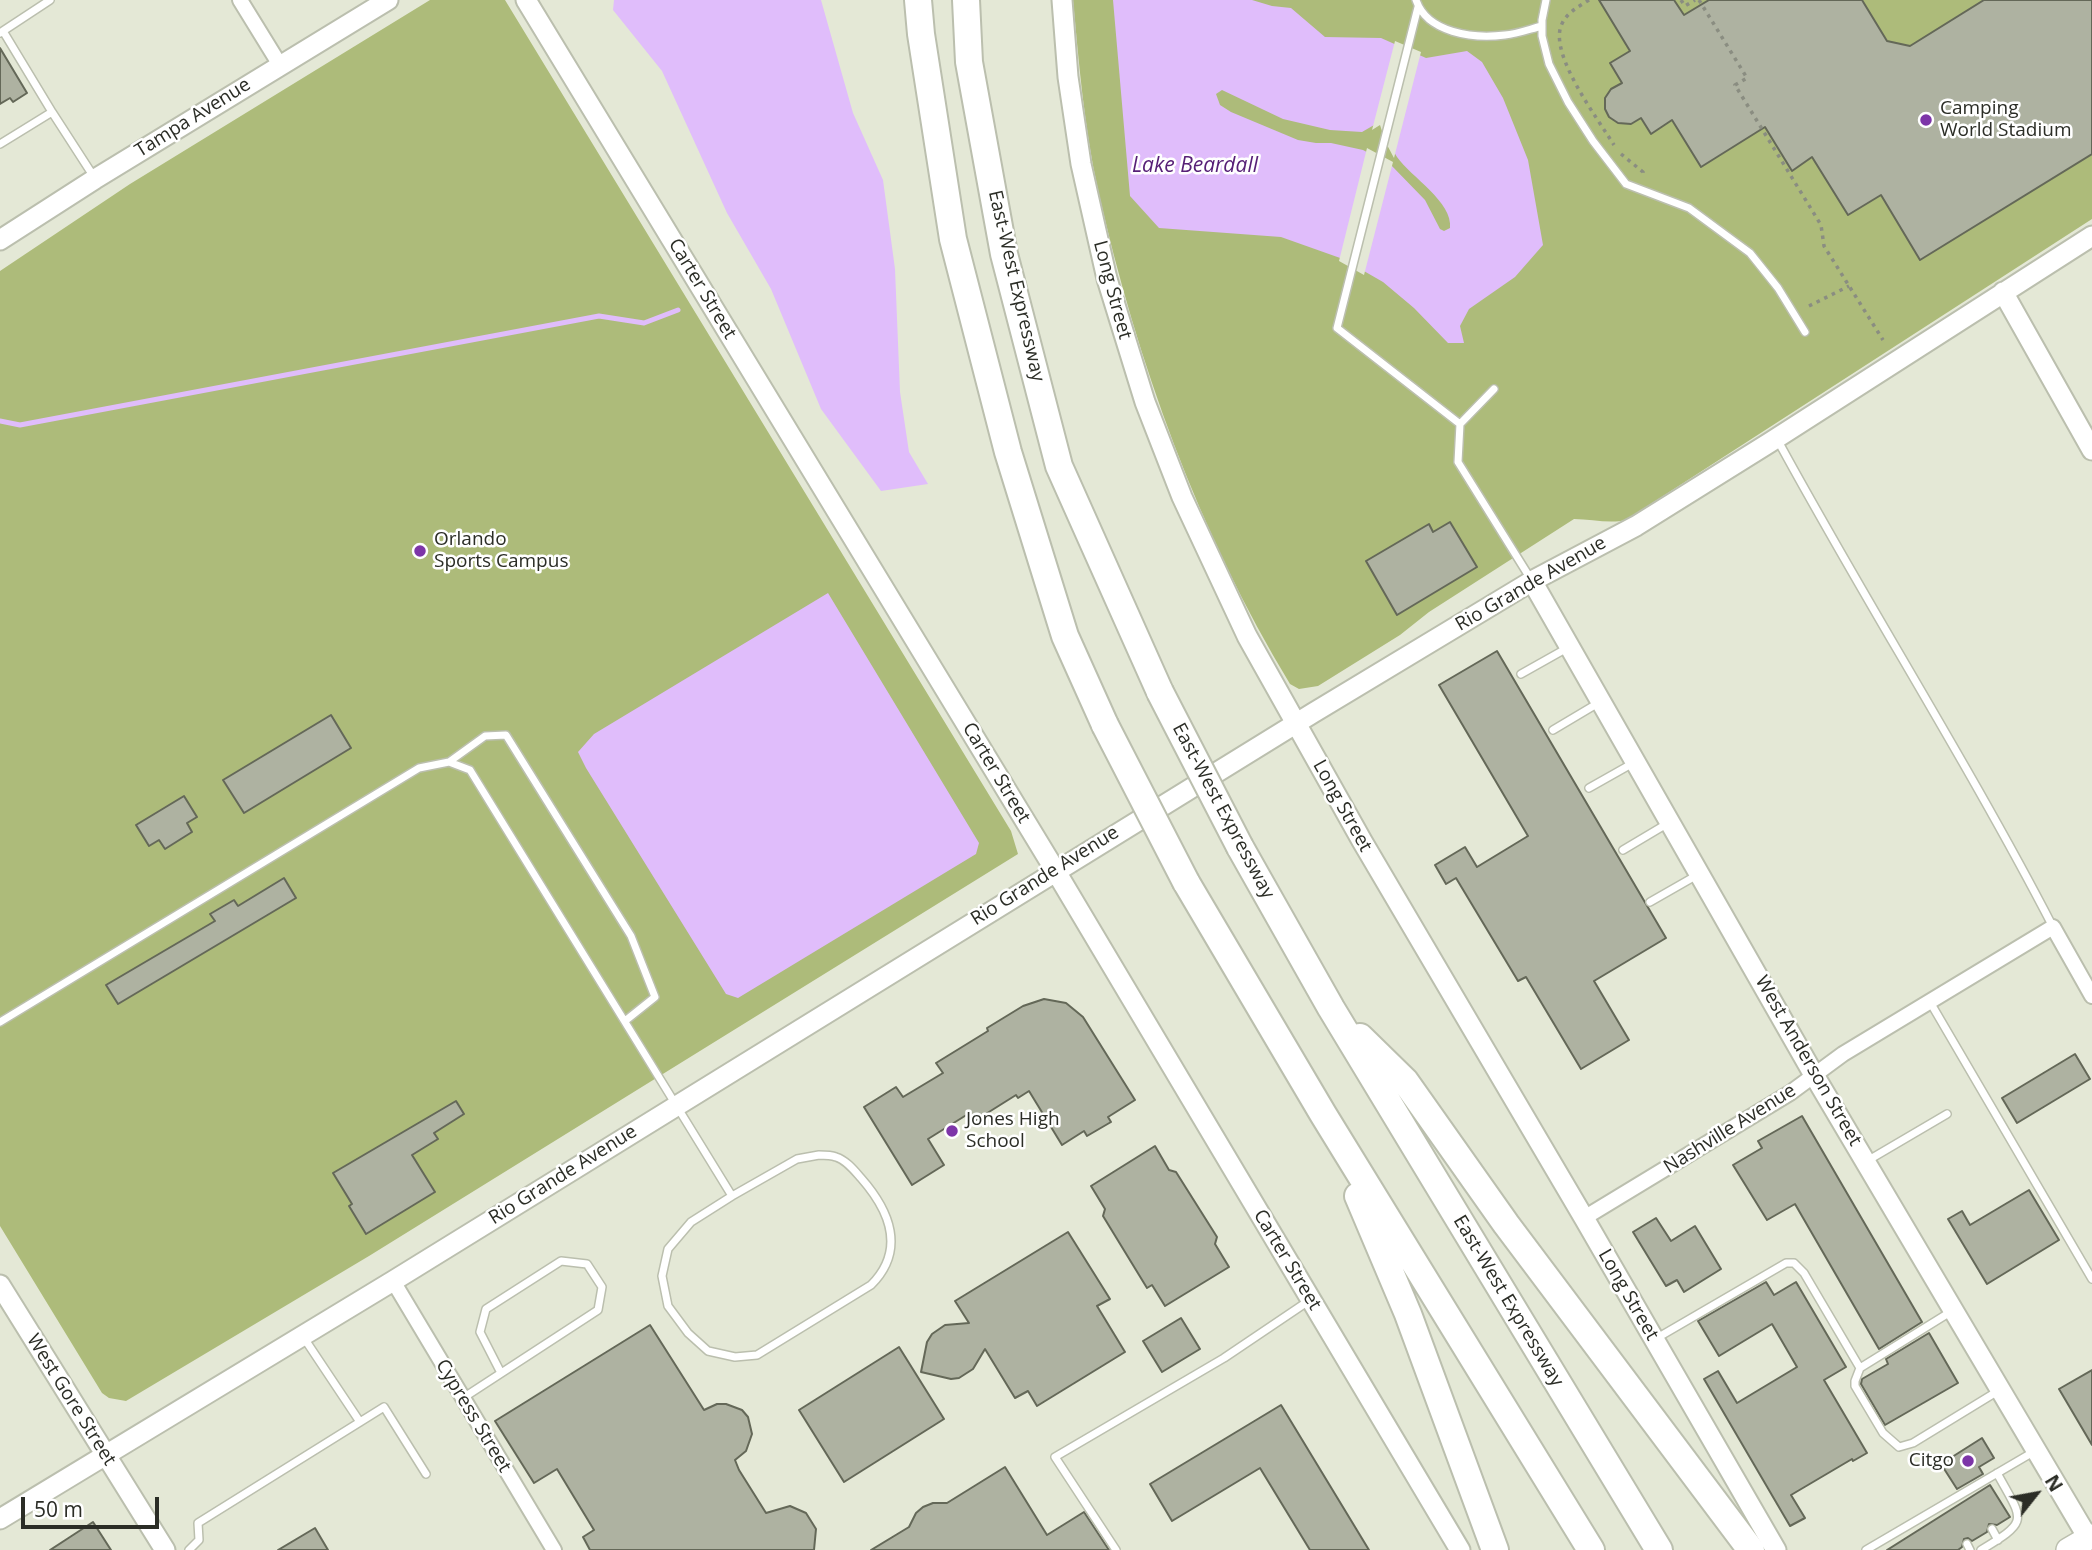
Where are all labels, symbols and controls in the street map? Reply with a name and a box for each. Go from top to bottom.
street label: Tampa Avenue [131,73,255,163]
place label: Camping World Stadium [1940,98,2072,142]
marker: Camping World Stadium [1918,112,1934,128]
water label: Lake Beardall [1132,153,1258,179]
street label: East-West Expressway [983,188,1049,384]
street label: Carter Street [663,234,741,344]
street label: Long Street [1088,238,1136,342]
place label: Orlando Sports Campus [434,529,568,573]
street label: Rio Grande Avenue [1452,532,1610,636]
marker: Orlando Sports Campus [412,543,428,559]
street label: Carter Street [957,718,1035,828]
street label: East-West Expressway [1167,719,1279,903]
street label: Long Street [1307,756,1377,856]
street label: Rio Grande Avenue [967,821,1123,931]
street label: West Anderson Street [1750,972,1866,1150]
street label: Nashville Avenue [1660,1079,1800,1179]
place label: Jones High School [966,1109,1060,1153]
street label: Rio Grande Avenue [485,1120,641,1230]
marker: Jones High School [944,1123,960,1139]
street label: Carter Street [1248,1205,1326,1315]
street label: East-West Expressway [1448,1211,1568,1391]
street label: Long Street [1593,1245,1663,1345]
street label: West Gore Street [21,1330,121,1470]
street label: Cypress Street [430,1355,516,1477]
place label: Citgo [1909,1450,1954,1472]
marker: Citgo [1960,1453,1976,1469]
north arrow [2001,1459,2071,1529]
text: N [2039,1470,2069,1496]
scale bar [24,1484,163,1528]
text: 50 m [34,1495,83,1523]

